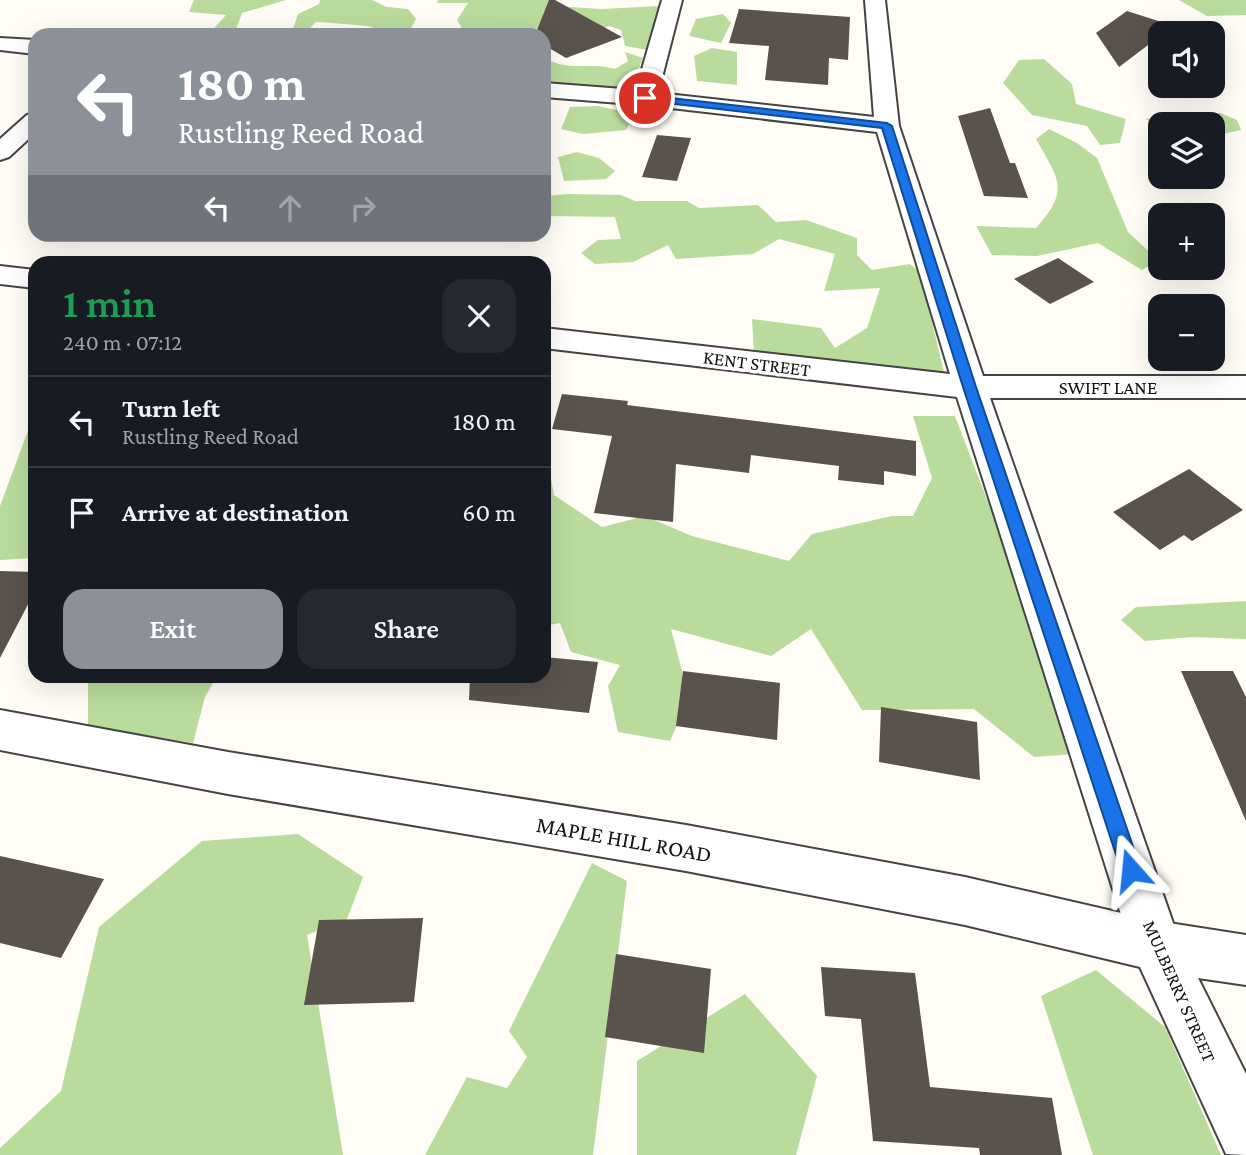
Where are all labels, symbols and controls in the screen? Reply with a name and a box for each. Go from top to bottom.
map controls [1148,21,1225,371]
button: sound [1148,21,1225,98]
icon: left [63,56,154,147]
text: 180 m [178,56,306,111]
pin [615,68,675,128]
icon: arrive [626,79,664,117]
button: layers [1148,112,1225,189]
text: Rustling Reed Road [178,114,424,150]
icon: left [198,189,236,227]
icon: ahead [271,189,309,227]
icon: right [344,189,382,227]
button: + [1148,203,1225,280]
text: 1 min [63,279,156,326]
button: close [442,279,516,353]
button: − [1148,294,1225,371]
text: 240 m · 07:12 [63,329,182,355]
street label: KENT STREET [702,346,813,381]
street label: SWIFT LANE [1059,377,1157,398]
text: Turn left [122,394,220,423]
icon: left [63,403,101,441]
text: 180 m [453,407,516,436]
text: Rustling Reed Road [122,423,299,449]
icon: arrive [63,494,101,532]
text: Arrive at destination [122,498,349,527]
text: 60 m [462,498,516,527]
button: Exit [63,589,283,669]
button: Share [297,589,516,669]
street label: MAPLE HILL ROAD [534,811,714,867]
position arrow [1094,833,1168,907]
street label: MULBERRY STREET [1139,917,1221,1066]

